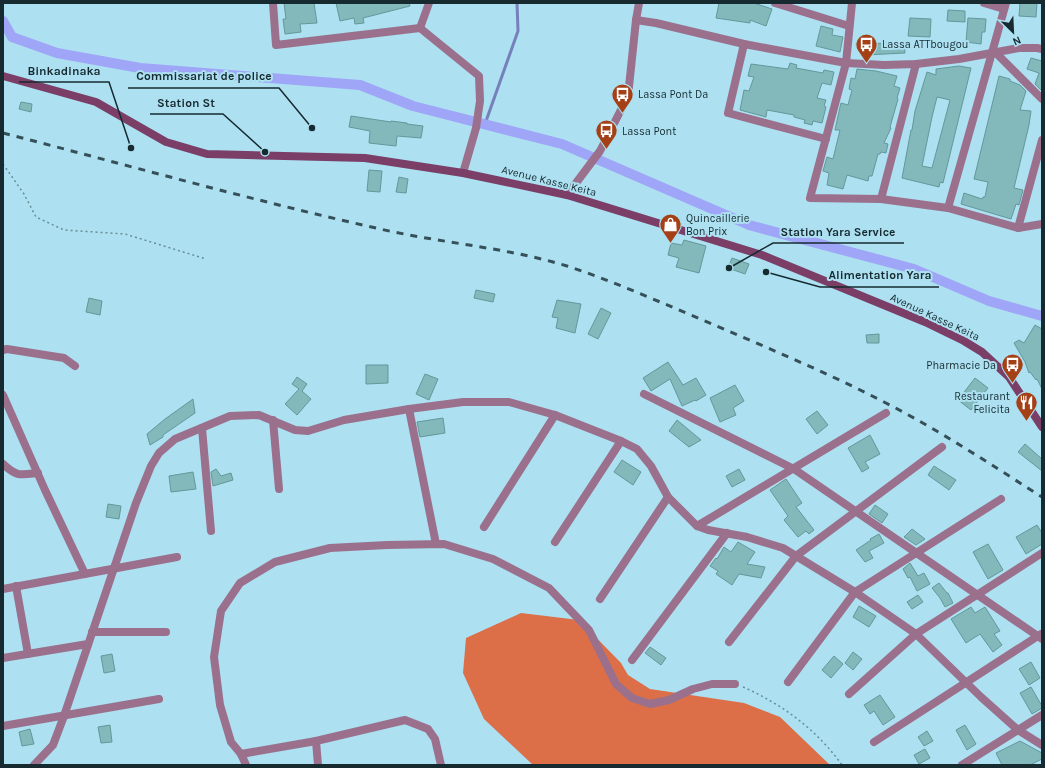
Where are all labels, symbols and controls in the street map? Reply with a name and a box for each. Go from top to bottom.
north arrow [993,12,1033,52]
bus stop icon: Lassa ATTbougou [854,31,880,64]
text: N [1011,33,1023,48]
place label: Lassa ATTbougou [882,38,968,51]
callout: Binkadinaka [19,58,109,82]
text: Binkadinaka [27,64,101,78]
callout: Commissariat de police [128,64,279,88]
text: Commissariat de police [136,69,272,83]
bus stop icon: Lassa Pont Da [610,81,636,114]
place label: Lassa Pont Da [638,88,708,101]
callout: Station St [150,90,223,114]
text: Station St [157,96,215,110]
bus stop icon: Lassa Pont [593,118,619,151]
place label: Lassa Pont [622,125,676,138]
street label: Avenue Kasse Keita [500,163,598,199]
shop icon: Quincaillerie Bon Prix [657,211,683,244]
place label: Quincaillerie Bon Prix [686,212,750,238]
callout: Station Yara Service [773,219,904,243]
text: Station Yara Service [781,225,895,239]
callout: Alimentation Yara [820,263,939,287]
text: Alimentation Yara [829,268,931,282]
street label: Avenue Kasse Keita [888,291,982,343]
bus stop icon: Pharmacie Da [999,352,1025,385]
place label: Pharmacie Da [926,359,996,372]
restaurant icon: Restaurant Felicita [1013,389,1039,422]
place label: Restaurant Felicita [954,390,1010,416]

